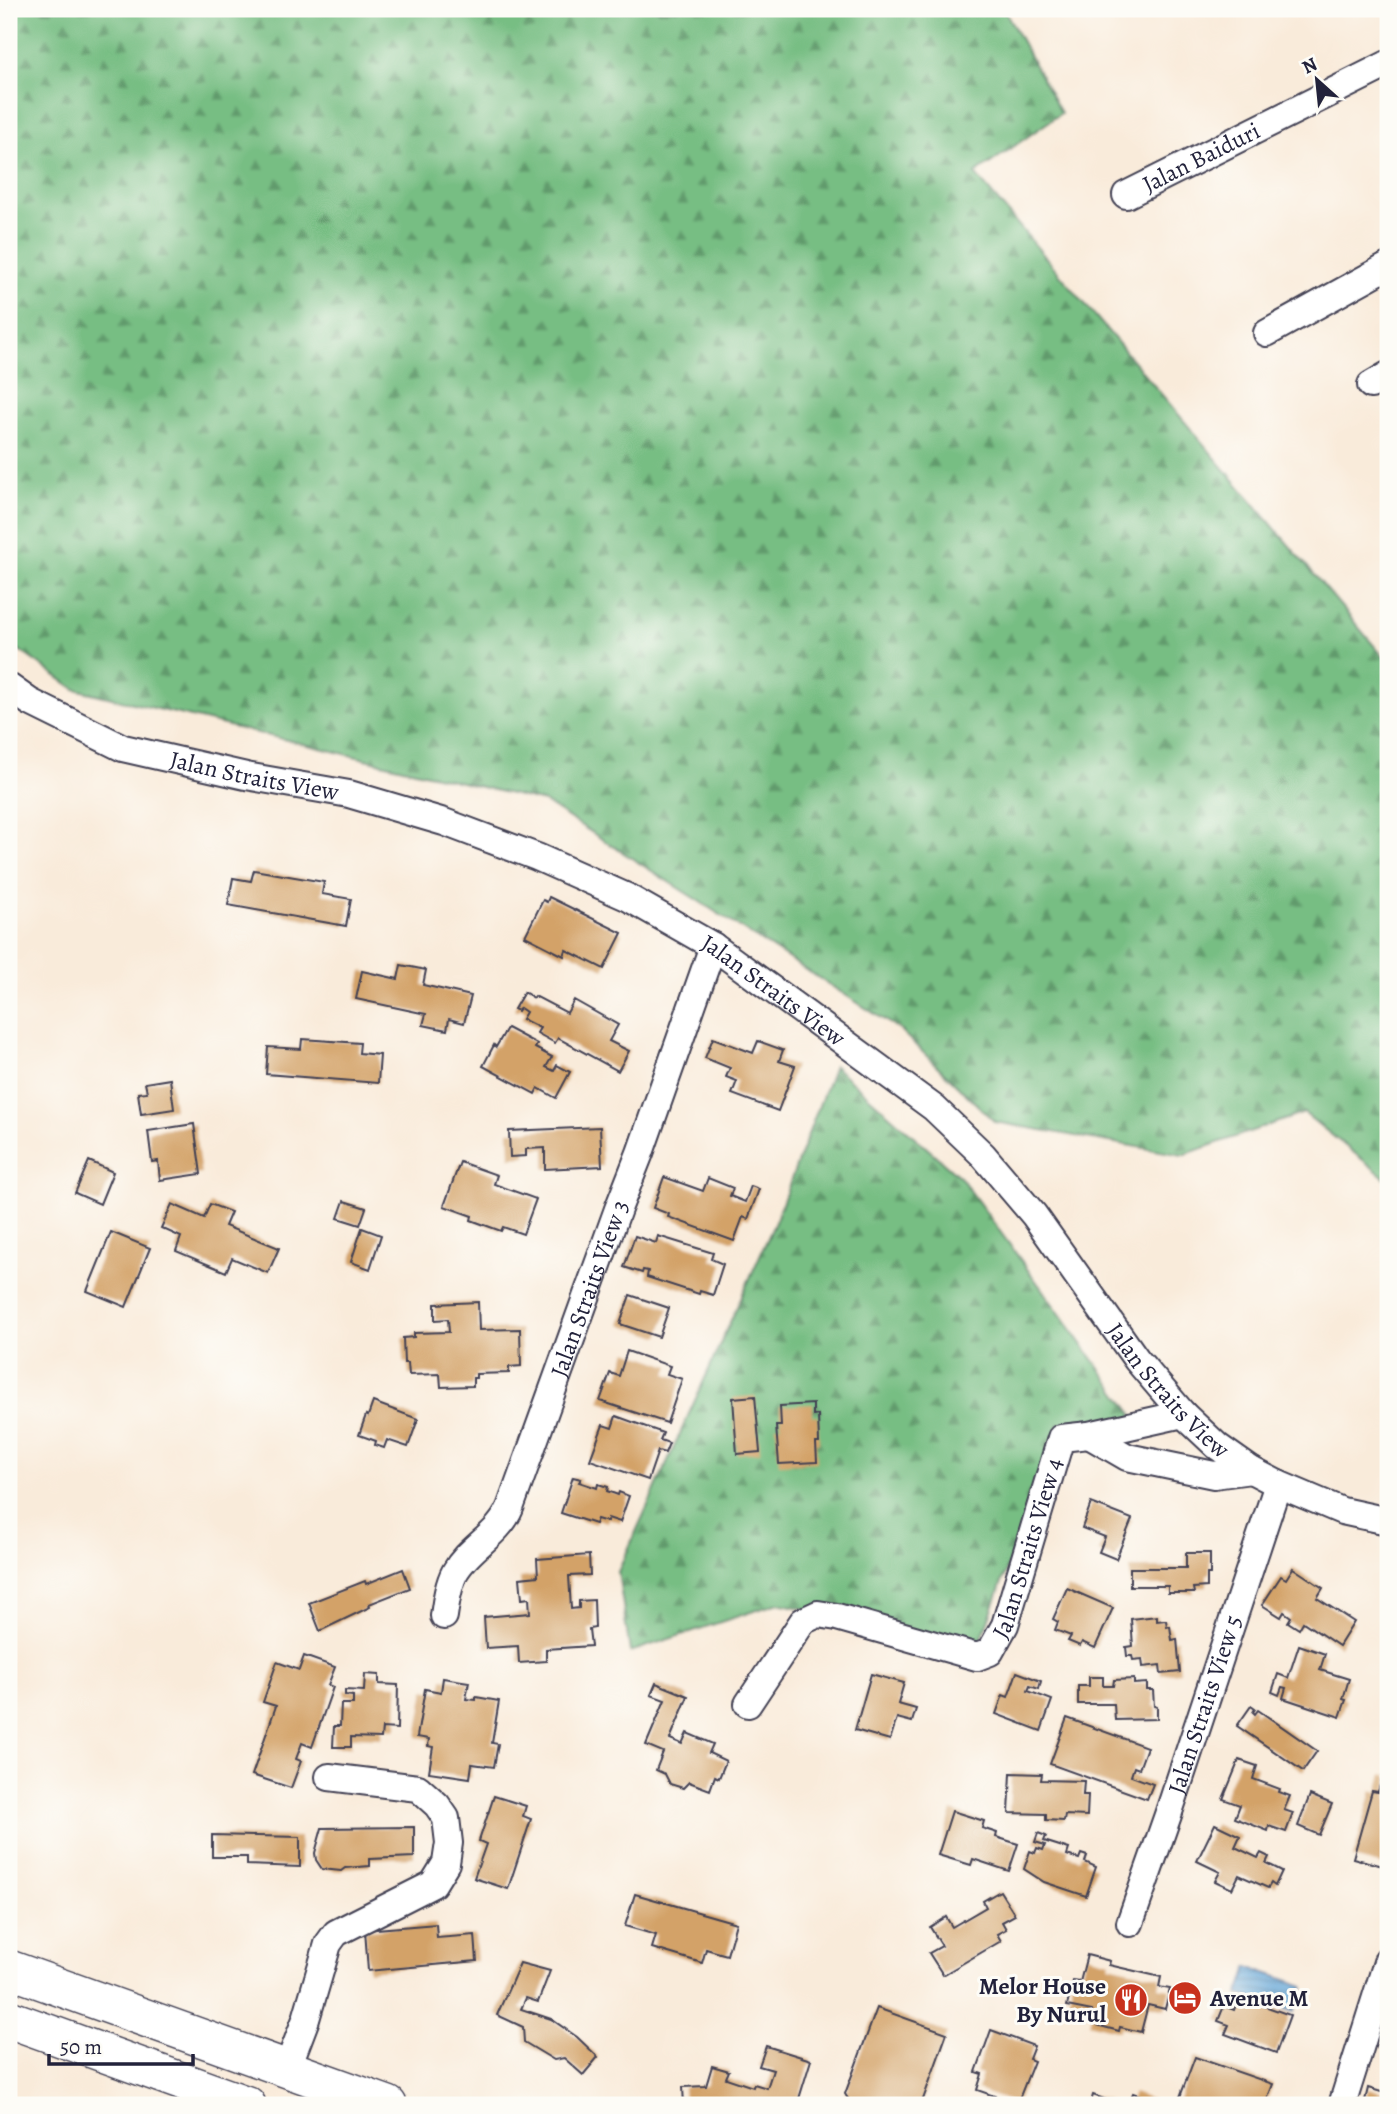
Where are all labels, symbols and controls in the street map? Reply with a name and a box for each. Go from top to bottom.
north arrow [1282,46,1352,116]
text: N [1298,51,1322,80]
street label: Jalan Baiduri [1137,115,1265,200]
street label: Jalan Straits View [167,743,341,808]
street label: Jalan Straits View [696,927,852,1054]
street label: Jalan Straits View 3 [543,1195,636,1381]
street label: Jalan Straits View [1099,1316,1236,1466]
street label: Jalan Straits View 4 [985,1454,1070,1644]
street label: Jalan Straits View 5 [1160,1611,1249,1798]
place label: Melor House By Nurul [979,1970,1107,2030]
hotel icon: Avenue M [1166,1979,1204,2017]
restaurant icon: Melor House By Nurul [1112,1981,1150,2019]
place label: Avenue M [1209,1982,1308,2014]
scale bar [49,2023,192,2067]
text: 50 m [60,2033,102,2061]

